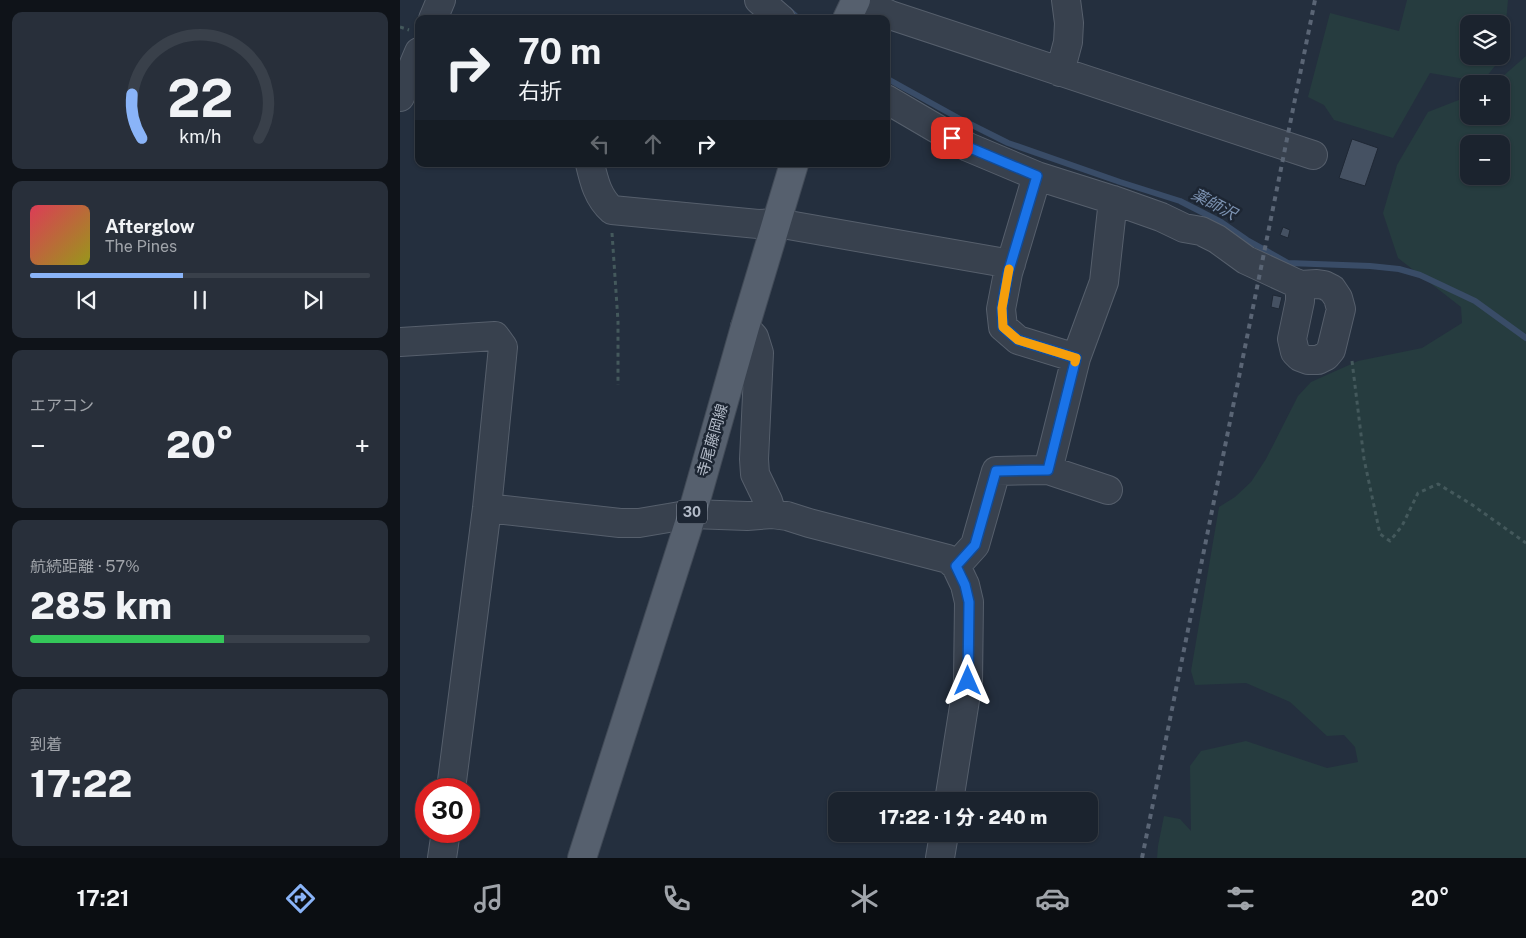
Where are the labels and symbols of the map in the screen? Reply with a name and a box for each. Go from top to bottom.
pin [931,117,973,159]
water label: 薬師沢 [1188,184,1241,225]
street label: 寺尾藤岡線 [693,402,731,478]
road number: 30 [677,501,707,524]
position arrow [941,654,993,706]
speed limit sign: 30 [415,778,480,843]

